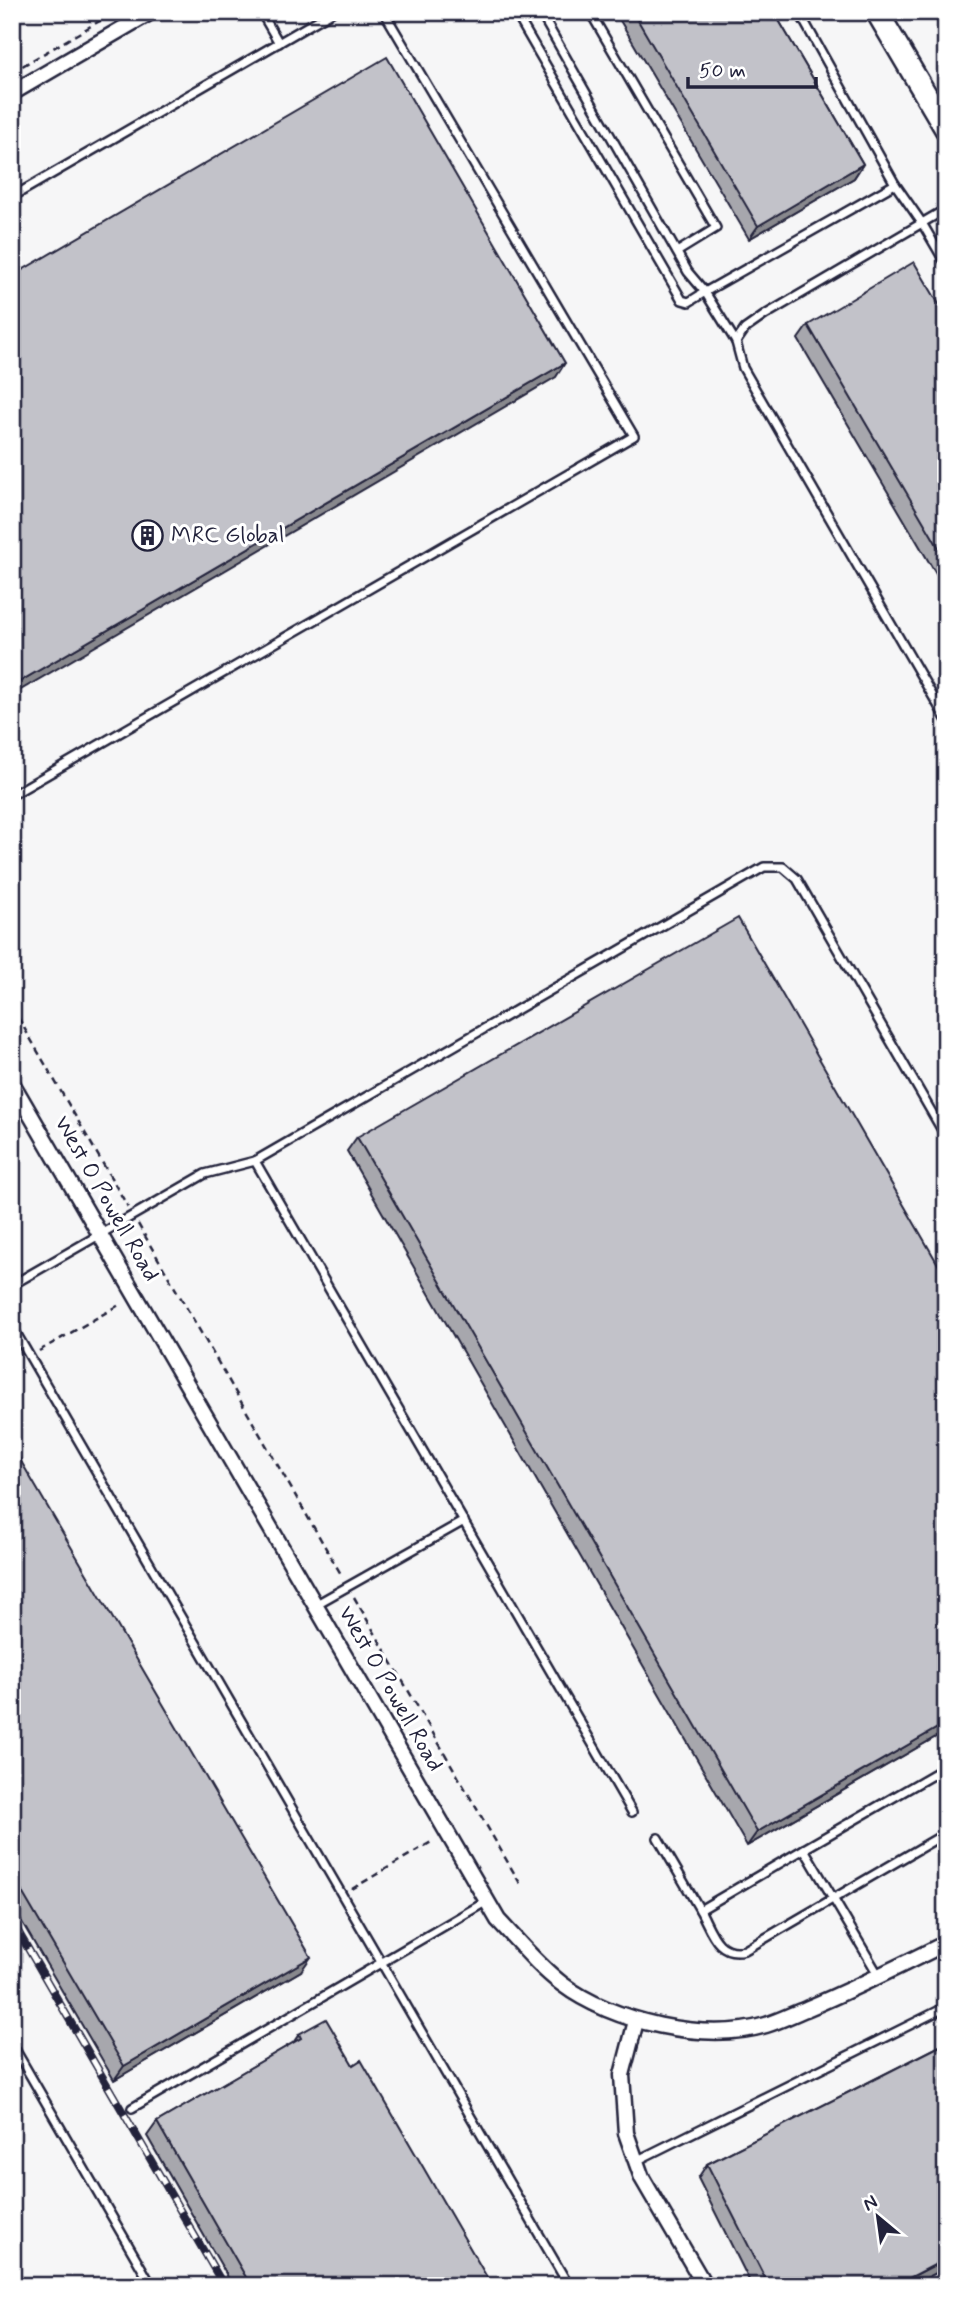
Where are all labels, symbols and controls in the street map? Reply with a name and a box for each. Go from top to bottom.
scale bar [688,46,816,90]
text: 50 m [699,57,746,85]
building icon: MRC Global [131,519,165,553]
place label: MRC Global [171,521,285,551]
street label: West O Powell Road [46,1111,166,1287]
street label: West O Powell Road [330,1601,450,1777]
north arrow [842,2182,912,2252]
text: N [859,2189,882,2217]

